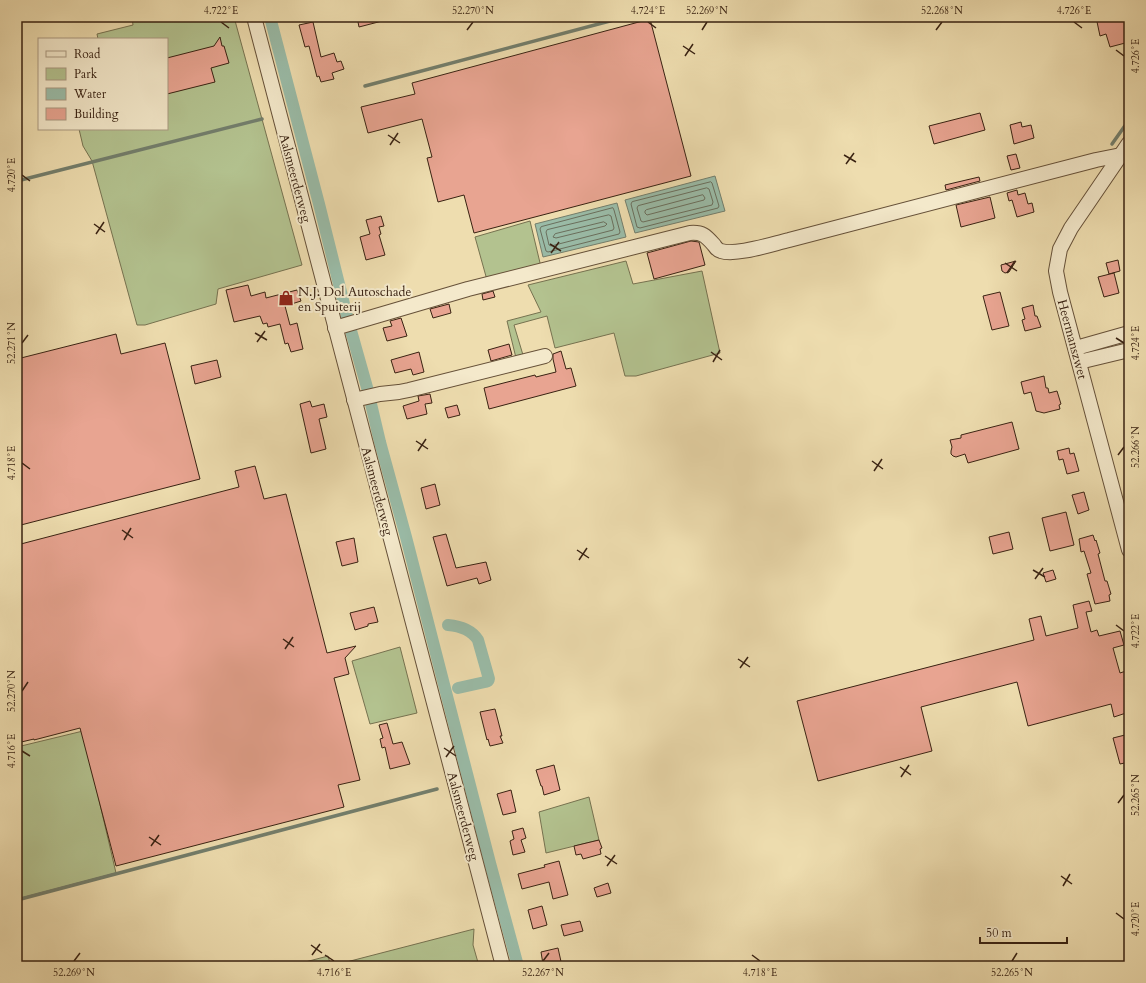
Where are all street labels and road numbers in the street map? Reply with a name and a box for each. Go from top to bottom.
street label: Aalsmeerderweg [275,132,316,225]
street label: Heermanszwet [1053,297,1091,381]
street label: Aalsmeerderweg [357,445,398,538]
street label: Aalsmeerderweg [443,770,484,863]

